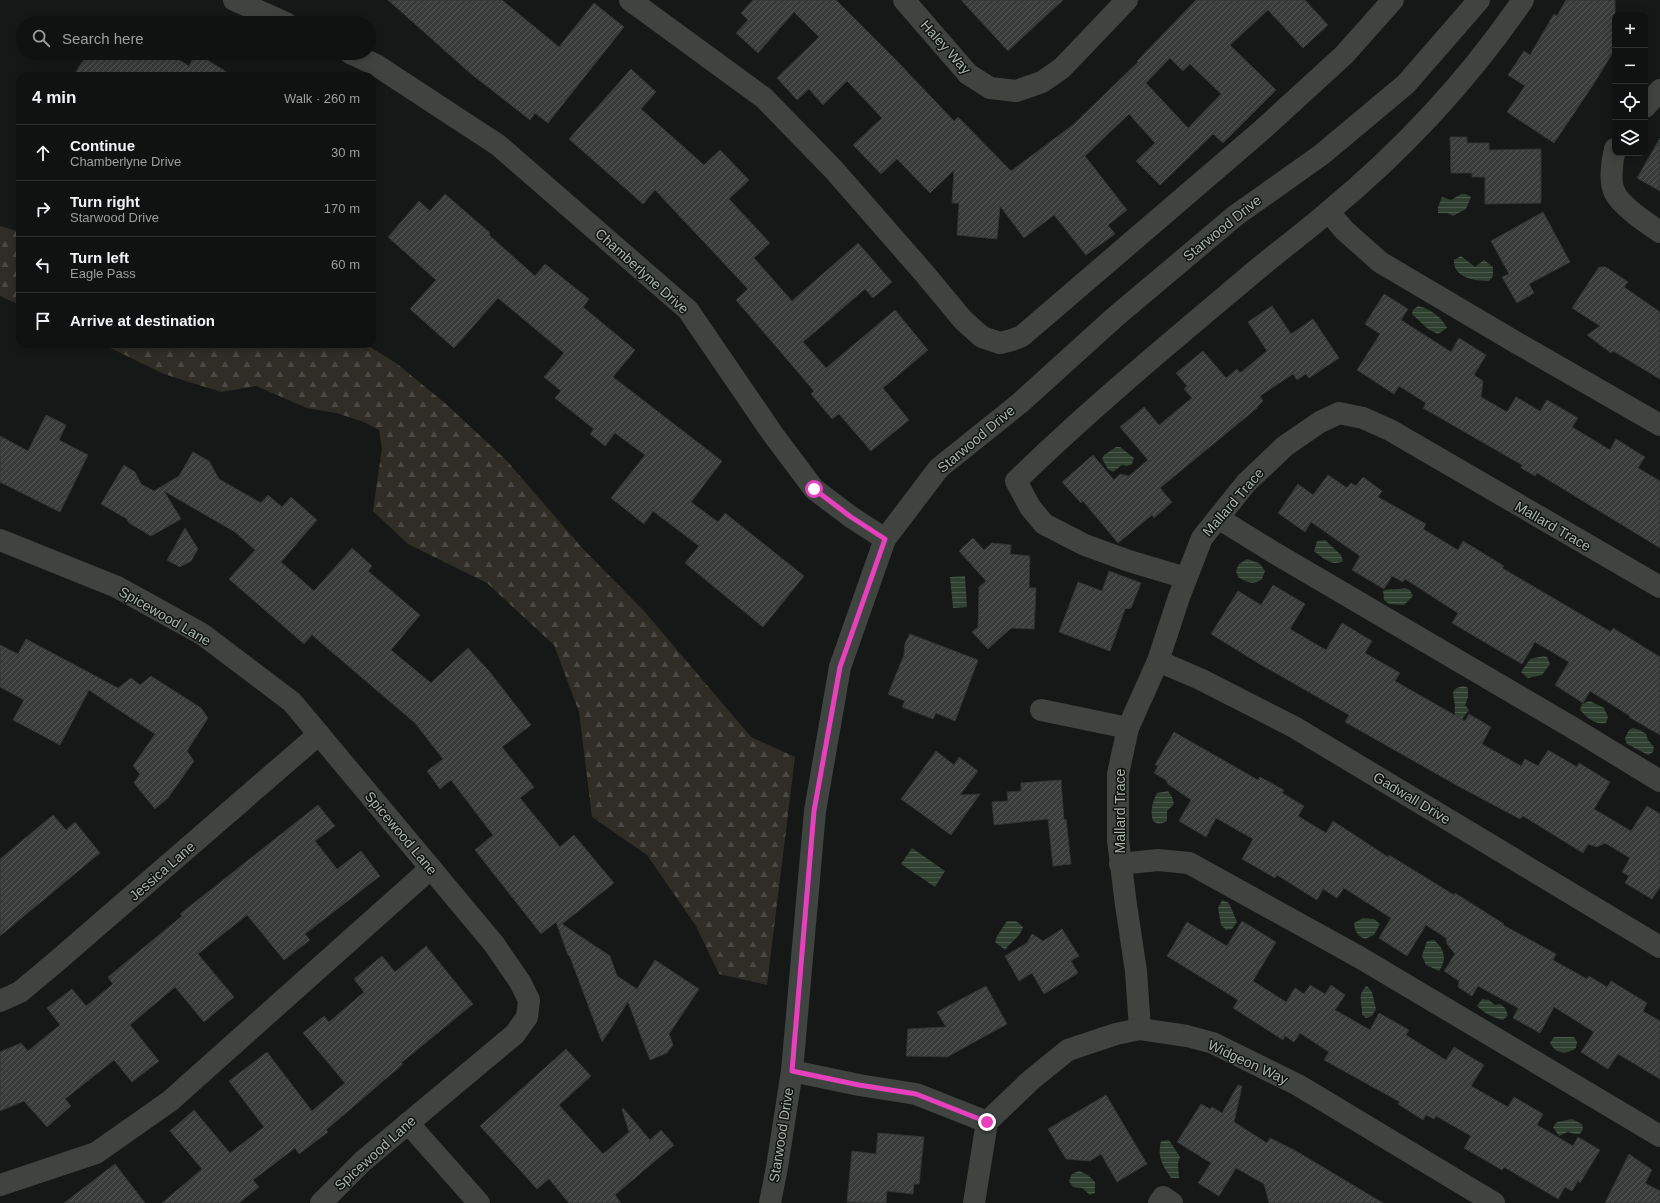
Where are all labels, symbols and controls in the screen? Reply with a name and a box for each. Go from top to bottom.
map controls [1612,12,1648,156]
button: + [1612,12,1648,48]
search box [16,16,376,60]
street label: Haley Way [918,17,974,77]
icon: search [30,27,52,49]
text: Search here [62,30,144,47]
button: − [1612,48,1648,84]
button: locate [1612,84,1648,120]
text: 4 min [32,88,76,107]
text: Walk · 260 m [284,91,360,106]
button: layers [1612,120,1648,156]
text: Continue [70,137,135,154]
icon: ahead [32,142,54,164]
text: 30 m [331,145,360,160]
text: Chamberlyne Drive [70,154,181,169]
street label: Starwood Drive [1180,192,1264,264]
text: Turn right [70,193,140,210]
icon: right [32,198,54,220]
text: 170 m [324,201,360,216]
text: Starwood Drive [70,210,159,225]
street label: Chamberlyne Drive [592,225,692,317]
text: Turn left [70,249,129,266]
icon: left [32,254,54,276]
text: 60 m [331,257,360,272]
text: Eagle Pass [70,266,136,281]
icon: arrive [32,310,54,332]
text: Arrive at destination [70,312,215,329]
street label: Starwood Drive [934,402,1018,476]
street label: Mallard Trace [1199,465,1267,539]
route start [805,480,823,498]
street label: Mallard Trace [1512,498,1594,554]
street label: Spicewood Lane [116,583,214,649]
street label: Mallard Trace [1112,768,1128,853]
street label: Gadwall Drive [1371,769,1454,827]
street label: Spicewood Lane [362,788,441,878]
street label: Jessica Lane [126,838,198,904]
street label: Widgeon Way [1205,1036,1291,1088]
street label: Starwood Drive [766,1086,796,1184]
street label: Spicewood Lane [331,1112,419,1194]
route end [978,1113,996,1131]

